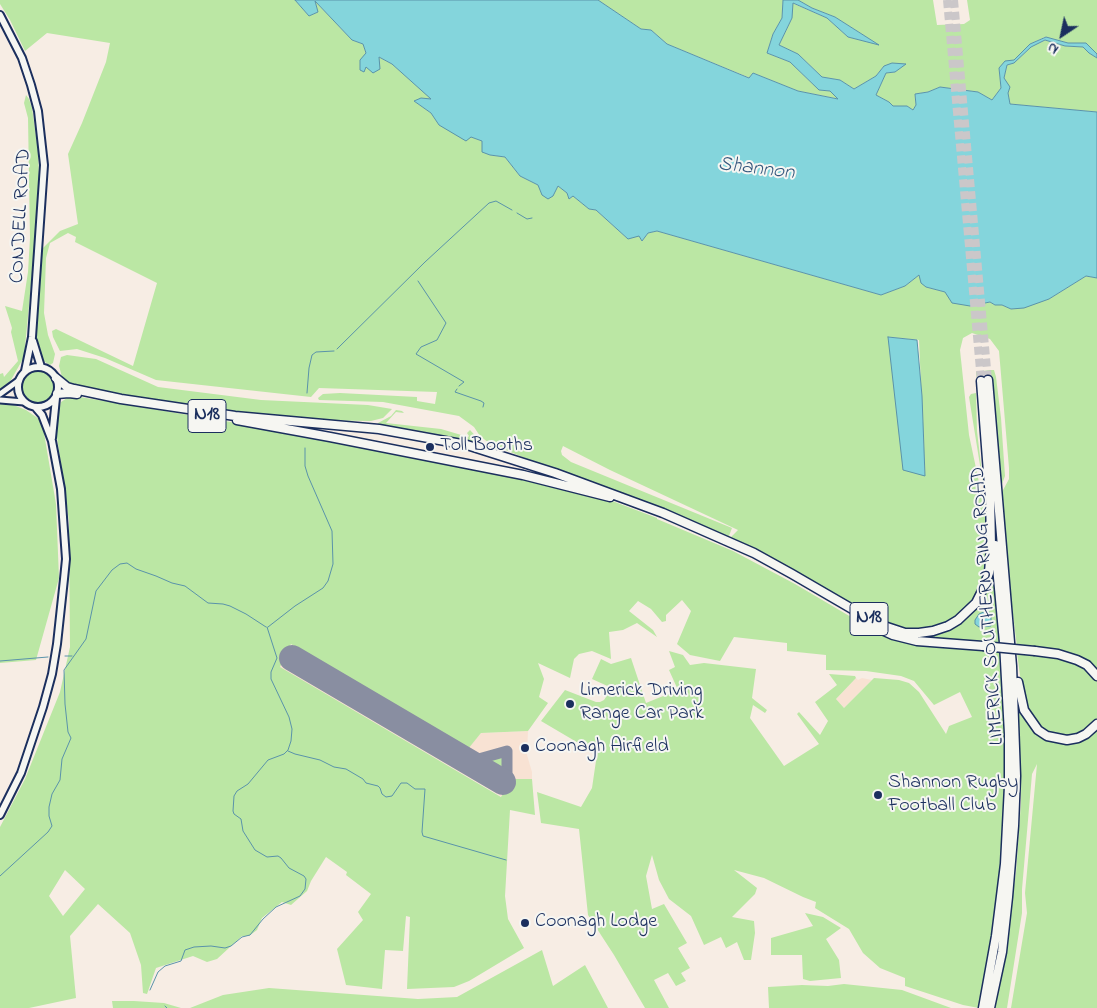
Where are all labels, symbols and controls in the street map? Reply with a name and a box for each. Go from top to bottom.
north arrow [1037,10,1087,60]
text: N [1044,37,1063,59]
street label: CONDELL ROAD [6,148,38,284]
water label: Shannon [716,153,796,187]
road number: N18 [188,400,226,432]
place label: Toll Booths [440,435,533,459]
marker: Toll Booths [424,441,436,453]
street label: LIMERICK SOUTHERN RING ROAD [967,466,1011,746]
road number: N18 [850,602,888,636]
place label: Limerick Driving Range Car Park [580,680,704,727]
marker: Limerick Driving Range Car Park [564,698,576,710]
place label: Coonagh Airfield [535,736,669,760]
marker: Coonagh Airfield [519,742,531,754]
place label: Shannon Rugby Football Club [888,772,1018,819]
marker: Shannon Rugby Football Club [872,789,884,801]
place label: Coonagh Lodge [535,911,657,935]
marker: Coonagh Lodge [519,917,531,929]

